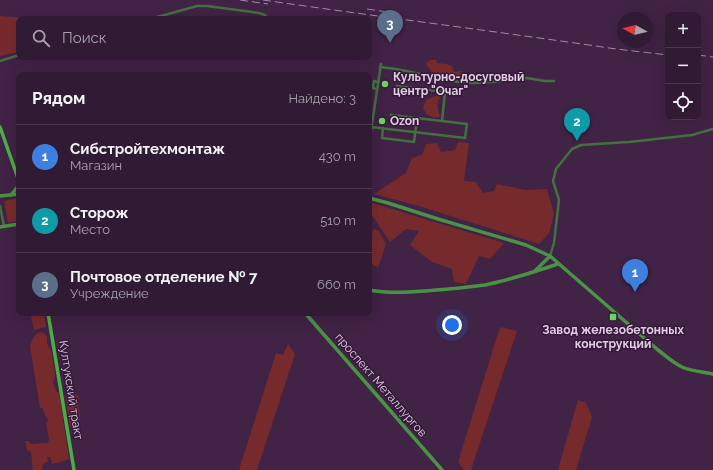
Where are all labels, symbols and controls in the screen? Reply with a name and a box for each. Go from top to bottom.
pin: 3 [377,10,403,43]
north arrow [617,12,653,48]
map controls [665,12,701,120]
button: + [665,12,701,48]
search box [16,16,372,60]
icon: search [30,27,52,49]
text: Поиск [62,29,107,47]
button: − [665,48,701,84]
place label: Культурно-досуговый центр "Очаг" [393,70,524,98]
marker: Культурно-досуговый центр "Очаг" [380,79,390,89]
button: locate [665,84,701,120]
text: Рядом [32,88,85,108]
text: Найдено: 3 [288,91,356,106]
pin: 2 [564,108,590,141]
place label: Ozon [390,114,419,128]
marker: Ozon [377,116,387,126]
text: Сибстройтехмонтаж [70,140,225,158]
text: 1 [42,149,48,164]
text: 430 m [319,149,356,164]
text: Магазин [70,158,122,173]
text: Сторож [70,204,128,222]
text: 2 [41,213,49,228]
text: 510 m [320,213,356,228]
text: Место [70,222,110,237]
pin: 1 [622,259,648,292]
text: Почтовое отделение № 7 [70,268,257,286]
text: 3 [41,277,49,292]
text: 660 m [317,277,356,292]
text: Учреждение [70,286,149,301]
marker: Завод железобетонных конструкций [608,312,618,322]
your location [442,315,462,335]
place label: Завод железобетонных конструкций [542,323,684,351]
street label: проспект Металлургов [332,330,430,440]
street label: Култукский тракт [56,339,86,441]

